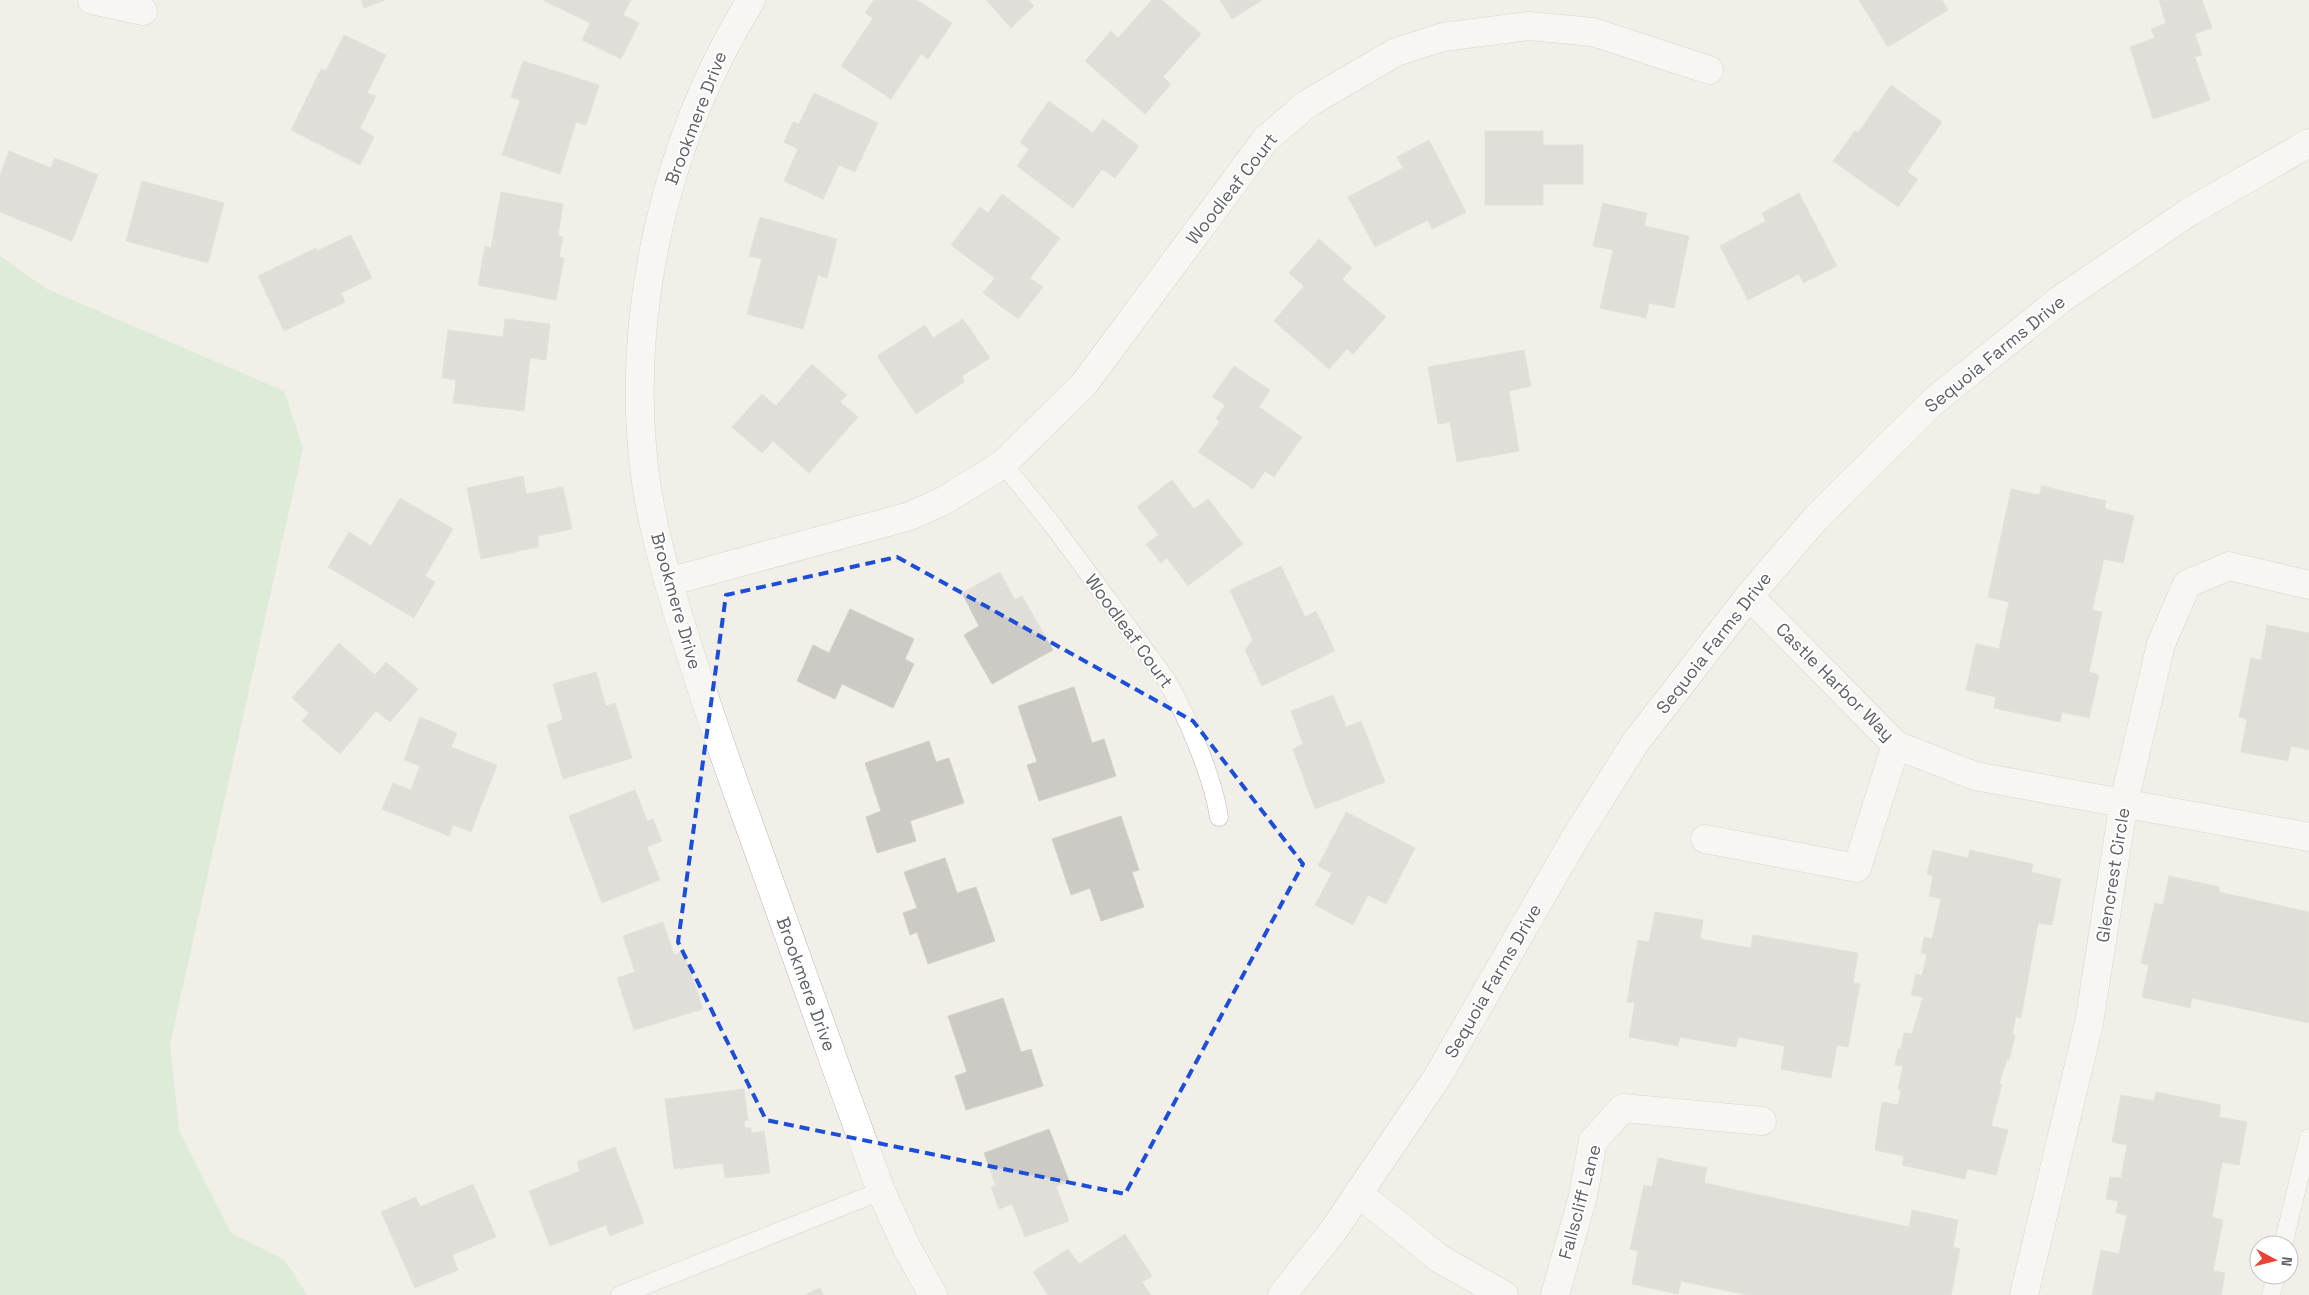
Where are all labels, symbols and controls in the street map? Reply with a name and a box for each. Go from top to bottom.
street label: Brookmere Drive [659,48,732,188]
street label: Woodleaf Court [1181,128,1282,249]
street label: Sequoia Farms Drive [1920,290,2070,417]
street label: Brookmere Drive [646,530,707,672]
street label: Sequoia Farms Drive [1651,567,1776,718]
street label: Woodleaf Court [1080,569,1179,692]
street label: Castle Harbor Way [1771,617,1900,746]
street label: Glencrest Circle [2090,806,2135,944]
street label: Sequoia Farms Drive [1439,900,1546,1062]
street label: Brookmere Drive [772,914,841,1054]
street label: Fallscliff Lane [1553,1142,1606,1262]
north arrow [2249,1235,2299,1285]
text: N [2277,1256,2296,1267]

